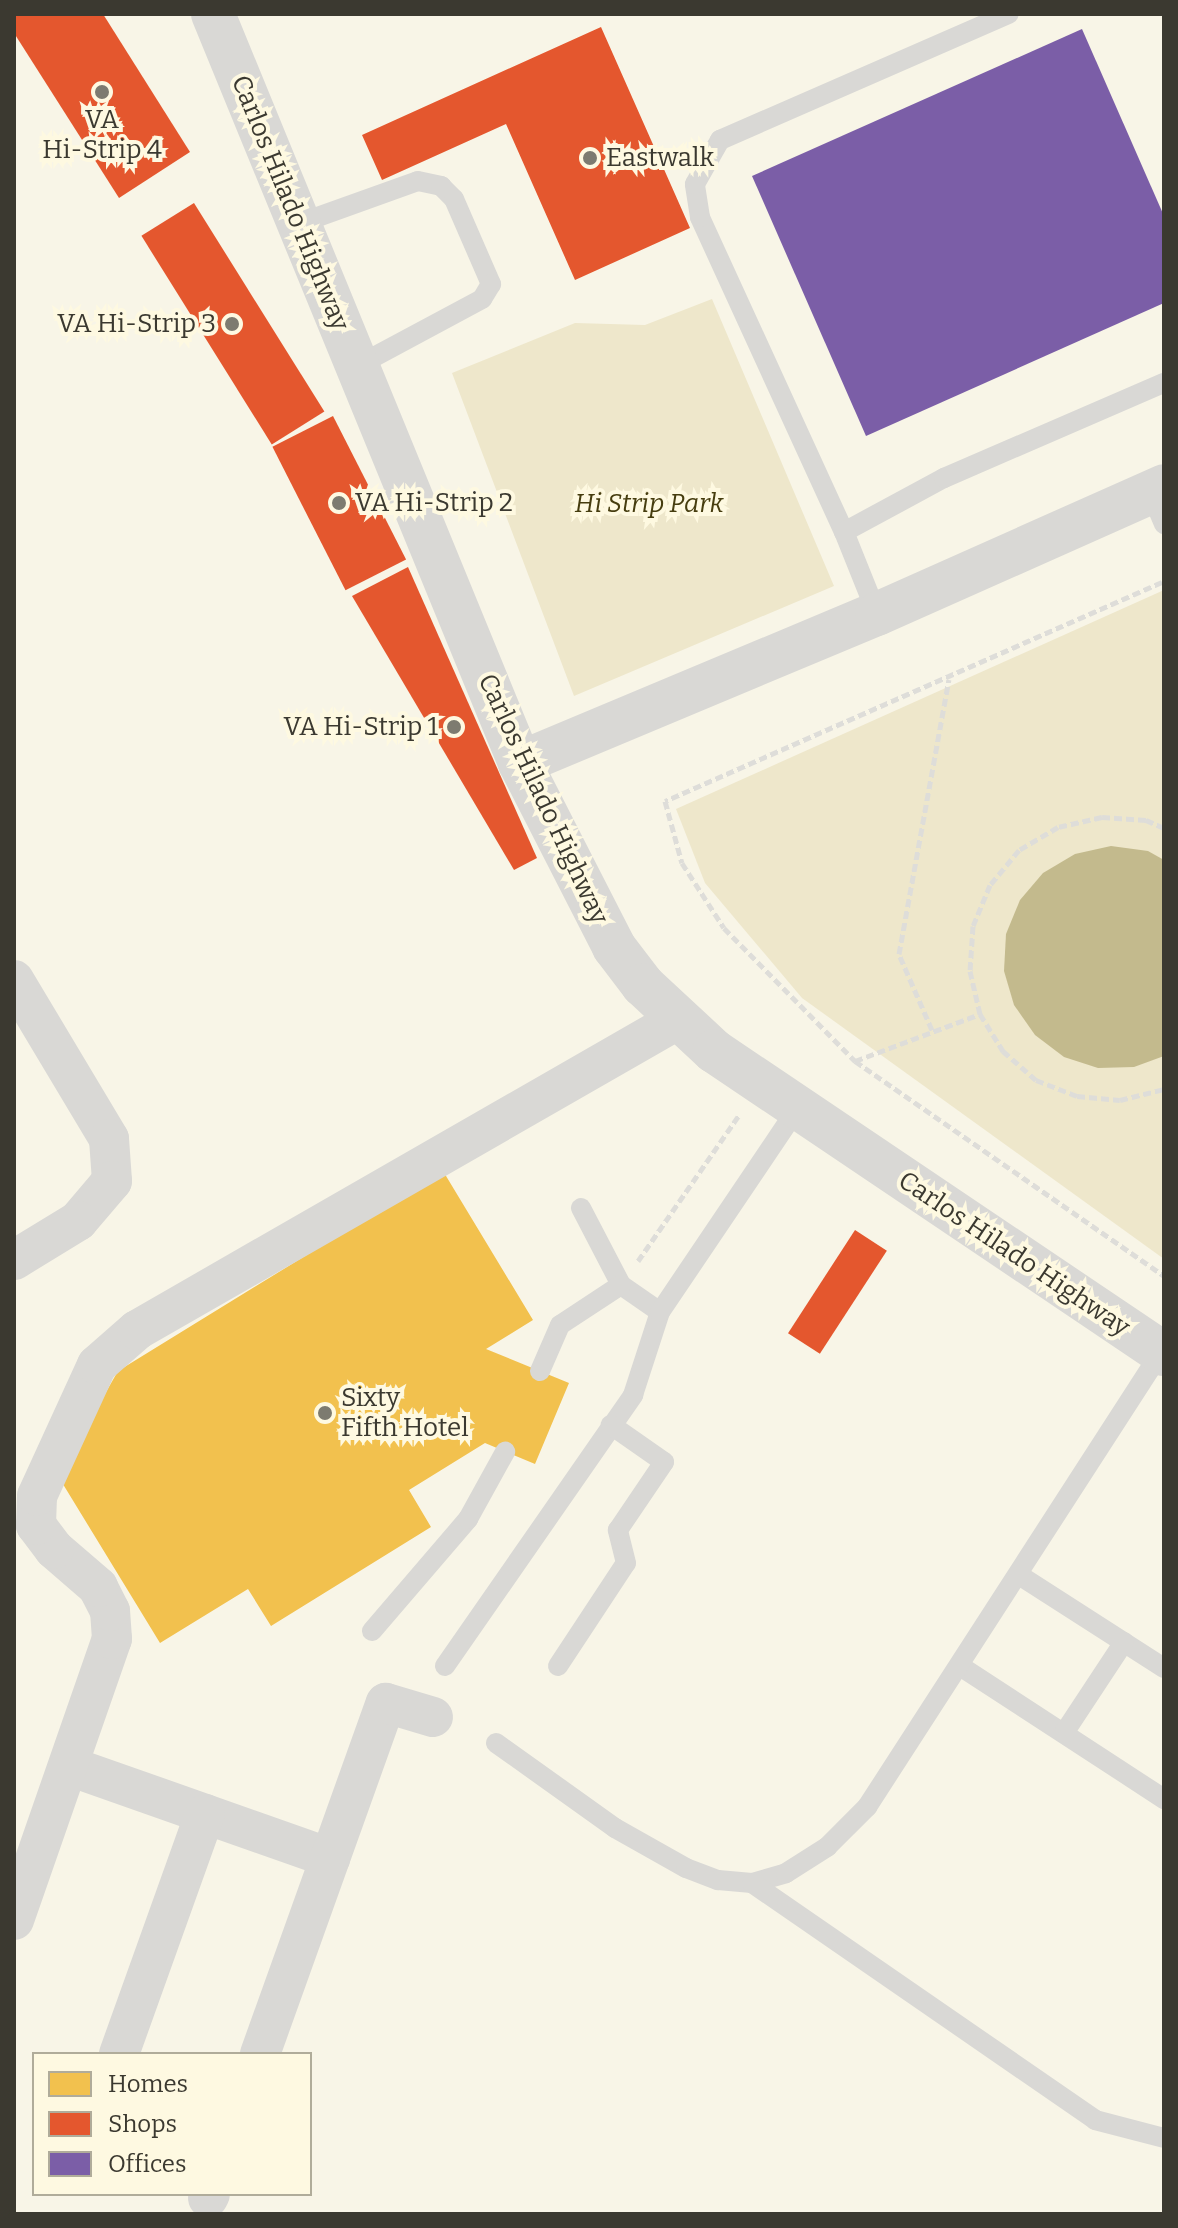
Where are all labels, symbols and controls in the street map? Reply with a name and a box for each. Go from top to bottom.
street label: Carlos Hilado Highway [224,71,356,335]
marker: VA Hi-Strip 4 [93,83,111,101]
place label: VA Hi-Strip 4 [42,104,162,166]
place label: Eastwalk [606,142,714,174]
marker: Eastwalk [581,149,599,167]
place label: VA Hi-Strip 3 [57,308,216,340]
marker: VA Hi-Strip 3 [223,315,241,333]
place label: VA Hi-Strip 2 [355,487,513,519]
park label: Hi Strip Park [574,488,724,520]
marker: VA Hi-Strip 2 [330,494,348,512]
street label: Carlos Hilado Highway [471,669,615,929]
place label: VA Hi-Strip 1 [284,711,438,743]
marker: VA Hi-Strip 1 [445,718,463,736]
street label: Carlos Hilado Highway [892,1165,1136,1343]
place label: Sixty Fifth Hotel [341,1382,469,1444]
marker: Sixty Fifth Hotel [316,1404,334,1422]
legend [32,2052,312,2196]
text: Homes [108,2070,188,2098]
text: Shops [108,2110,177,2138]
text: Offices [108,2150,186,2178]

